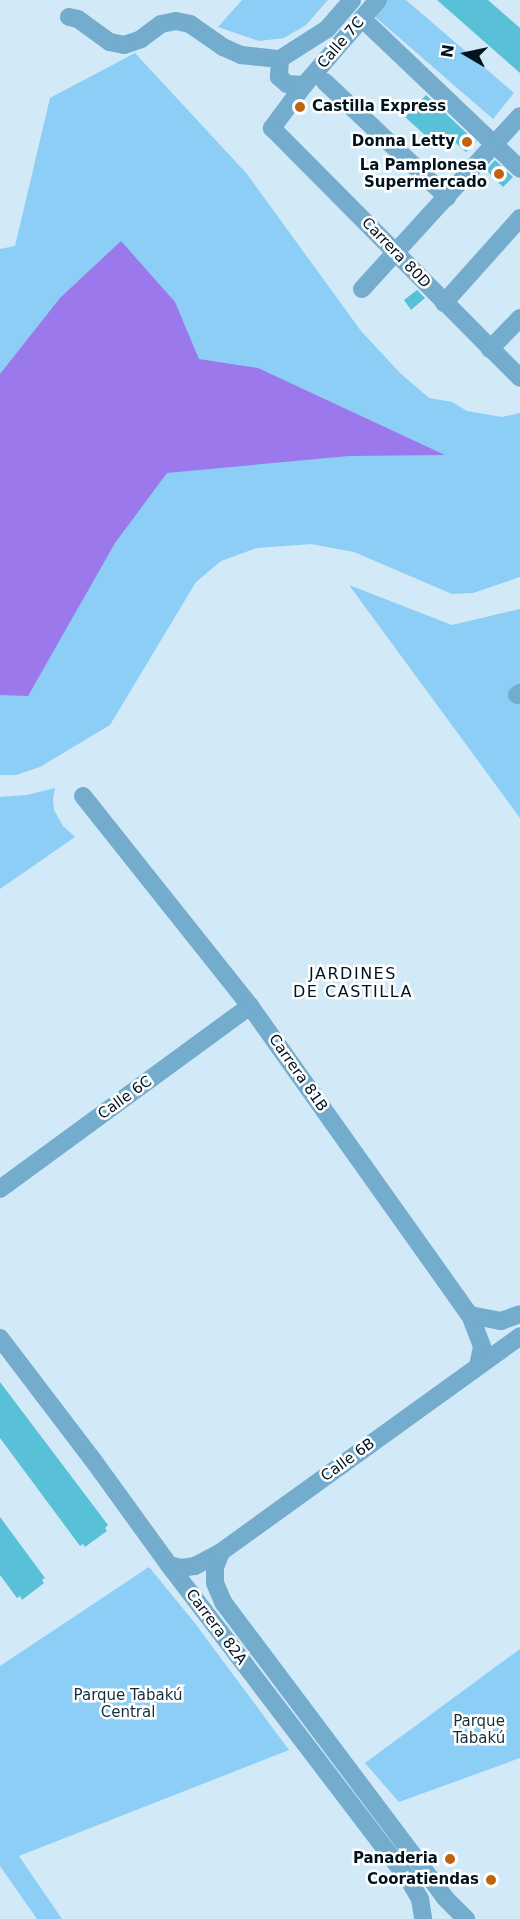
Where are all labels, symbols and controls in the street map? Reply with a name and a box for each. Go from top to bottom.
street label: Calle 7C [314,14,368,72]
north arrow [436,24,496,84]
text: N [437,43,458,59]
place label: Castilla Express [312,98,446,116]
marker: Castilla Express [293,100,307,114]
place label: Donna Letty [352,133,455,151]
marker: Donna Letty [460,135,474,149]
place label: La Pamplonesa Supermercado [360,156,487,191]
marker: La Pamplonesa Supermercado [492,167,506,181]
street label: Carrera 80D [358,214,434,292]
district label: JARDINES DE CASTILLA [293,964,413,1002]
street label: Carrera 81B [265,1031,331,1115]
street label: Calle 6C [95,1072,155,1124]
street label: Calle 6B [318,1435,378,1485]
street label: Carrera 82A [182,1586,250,1668]
park label: Parque Tabakú Central [74,1686,182,1721]
park label: Parque Tabakú [453,1712,505,1747]
place label: Panaderia [353,1850,438,1868]
marker: Panaderia [443,1852,457,1866]
place label: Cooratiendas [367,1871,479,1889]
marker: Cooratiendas [484,1873,498,1887]

